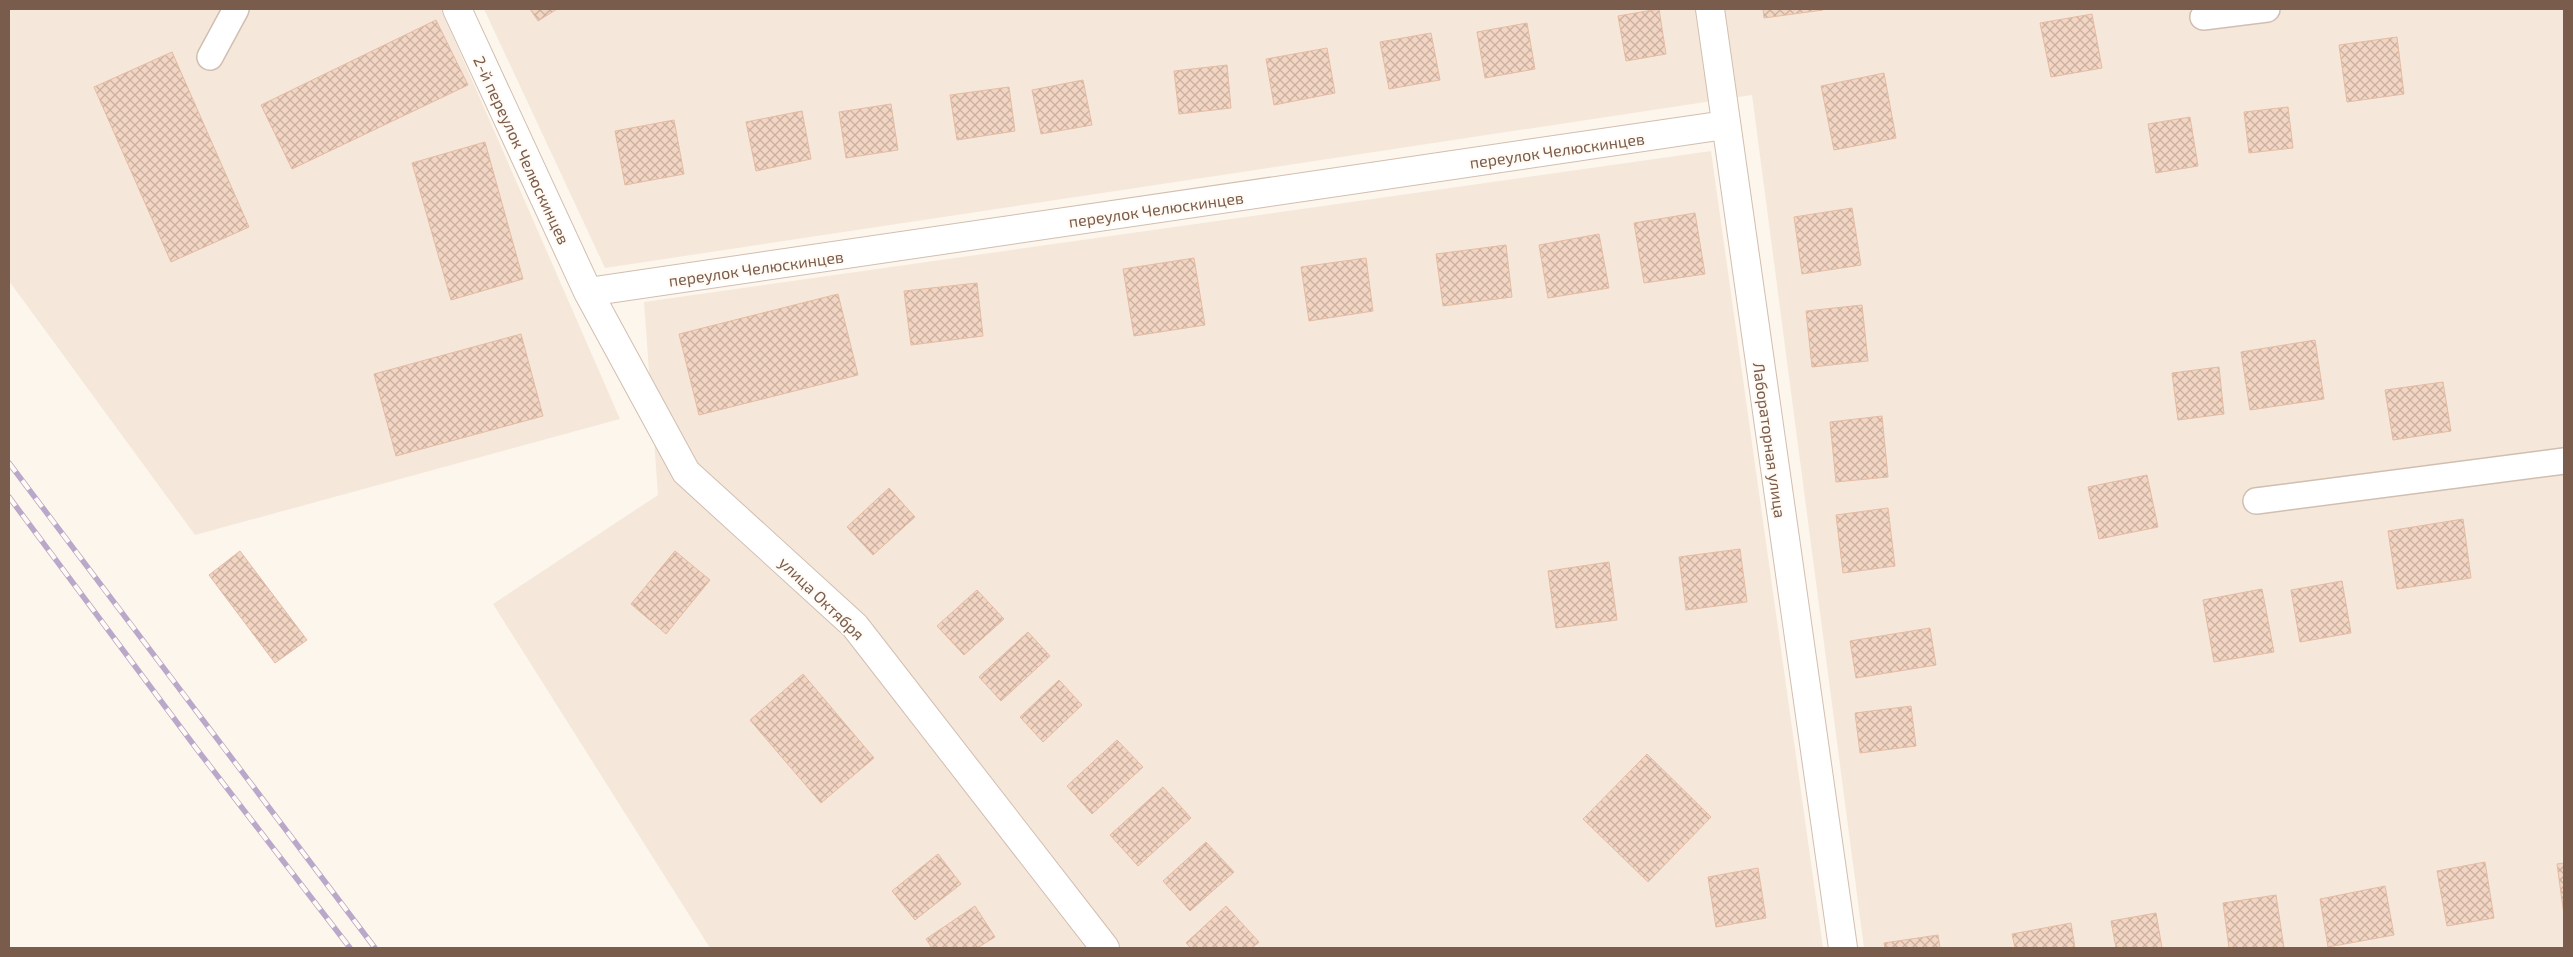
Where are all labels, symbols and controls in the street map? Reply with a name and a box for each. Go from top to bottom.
street label: 2-й переулок Челюскинцев [469,53,574,248]
street label: переулок Челюскинцев [1468,128,1646,173]
street label: переулок Челюскинцев [1067,187,1245,232]
street label: переулок Челюскинцев [667,246,845,291]
street label: Лабораторная улица [1749,361,1790,519]
street label: улица Октября [775,553,869,644]

